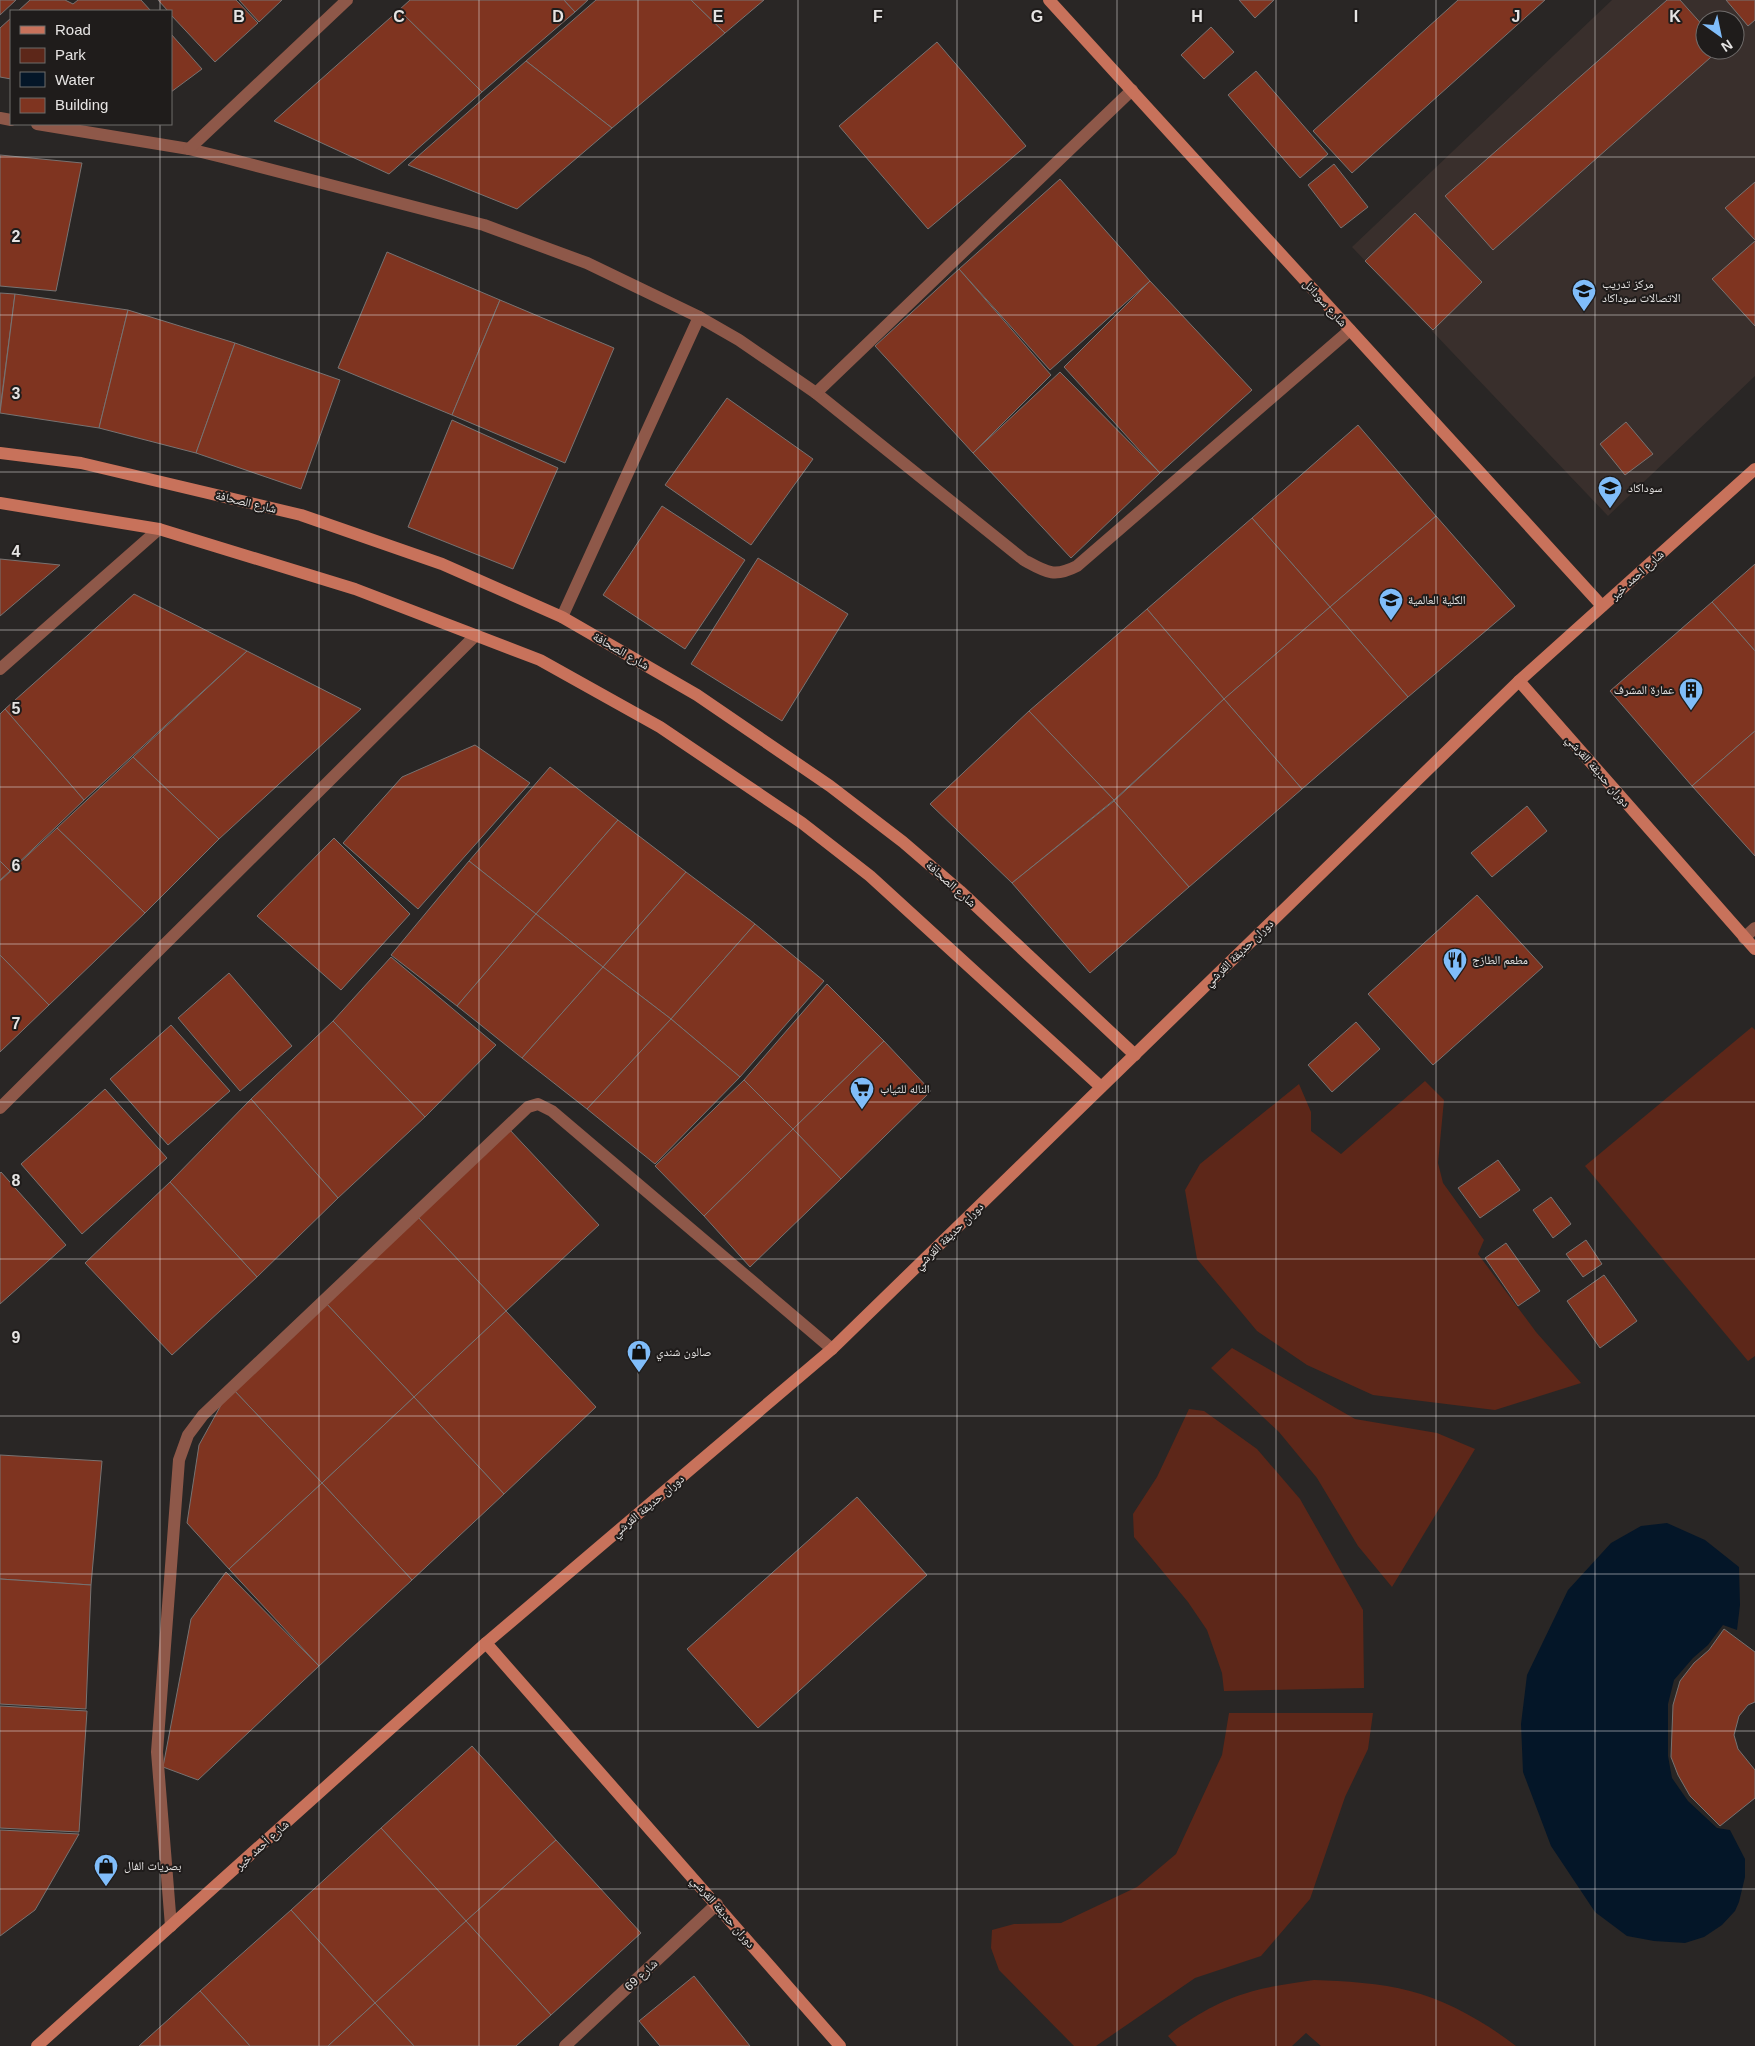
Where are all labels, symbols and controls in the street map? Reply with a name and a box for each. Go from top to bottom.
text: B [233,8,245,25]
text: C [393,8,405,25]
text: D [552,8,564,25]
text: E [713,8,724,25]
text: F [873,8,883,25]
text: G [1031,8,1043,25]
text: H [1191,8,1203,25]
text: I [1354,8,1358,25]
text: J [1512,8,1520,25]
text: K [1669,8,1681,25]
legend [10,10,172,125]
north arrow [1695,10,1745,60]
text: Road [55,21,91,38]
text: N [1718,36,1736,55]
text: Park [55,46,86,63]
text: Water [55,71,94,88]
text: Building [55,96,108,113]
text: 2 [12,228,21,245]
street label: شارع سوداتل [1299,277,1350,330]
place label: مركز تدريب الاتصالات سوداكاد [1602,277,1681,305]
school or university icon: مركز تدريب الاتصالات سوداكاد [1571,278,1597,312]
text: 3 [12,385,21,402]
school or university icon: سوداكاد [1597,475,1623,509]
place label: سوداكاد [1628,481,1662,495]
street label: شارع الصحافة [214,488,278,517]
text: 4 [12,543,21,560]
street label: شارع احمد خير [1607,547,1667,604]
school or university icon: الكلية العالمية [1378,587,1404,621]
place label: الكلية العالمية [1408,593,1466,607]
street label: شارع الصحافة [590,629,652,674]
building icon: عمارة المشرف [1678,677,1704,711]
place label: عمارة المشرف [1614,683,1674,697]
text: 5 [12,700,21,717]
street label: دوران حديقة القرشي [1561,732,1633,812]
text: 6 [12,857,21,874]
street label: شارع الصحافة [922,858,979,911]
street label: دوران حديقة القرشي [1202,917,1278,992]
restaurant icon: مطعم الطازج [1442,947,1468,981]
place label: مطعم الطازج [1472,953,1528,968]
text: 7 [12,1015,21,1032]
supermarket icon: الناله للثياب [849,1076,875,1110]
place label: الناله للثياب [880,1082,930,1096]
text: 8 [12,1172,21,1189]
street label: دوران حديقة القرشي [912,1200,988,1275]
text: 9 [12,1329,21,1346]
shop icon: صالون شندي [626,1339,652,1373]
place label: صالون شندي [656,1345,712,1362]
street label: دوران حديقة القرشي [609,1472,689,1543]
street label: شارع أحمد خير [232,1817,292,1874]
shop icon: بصريات الفال [93,1853,119,1887]
place label: بصريات الفال [124,1859,181,1873]
street label: دوران حديقة القرشي [686,1873,758,1953]
street label: شارع 69 [622,1956,661,1994]

